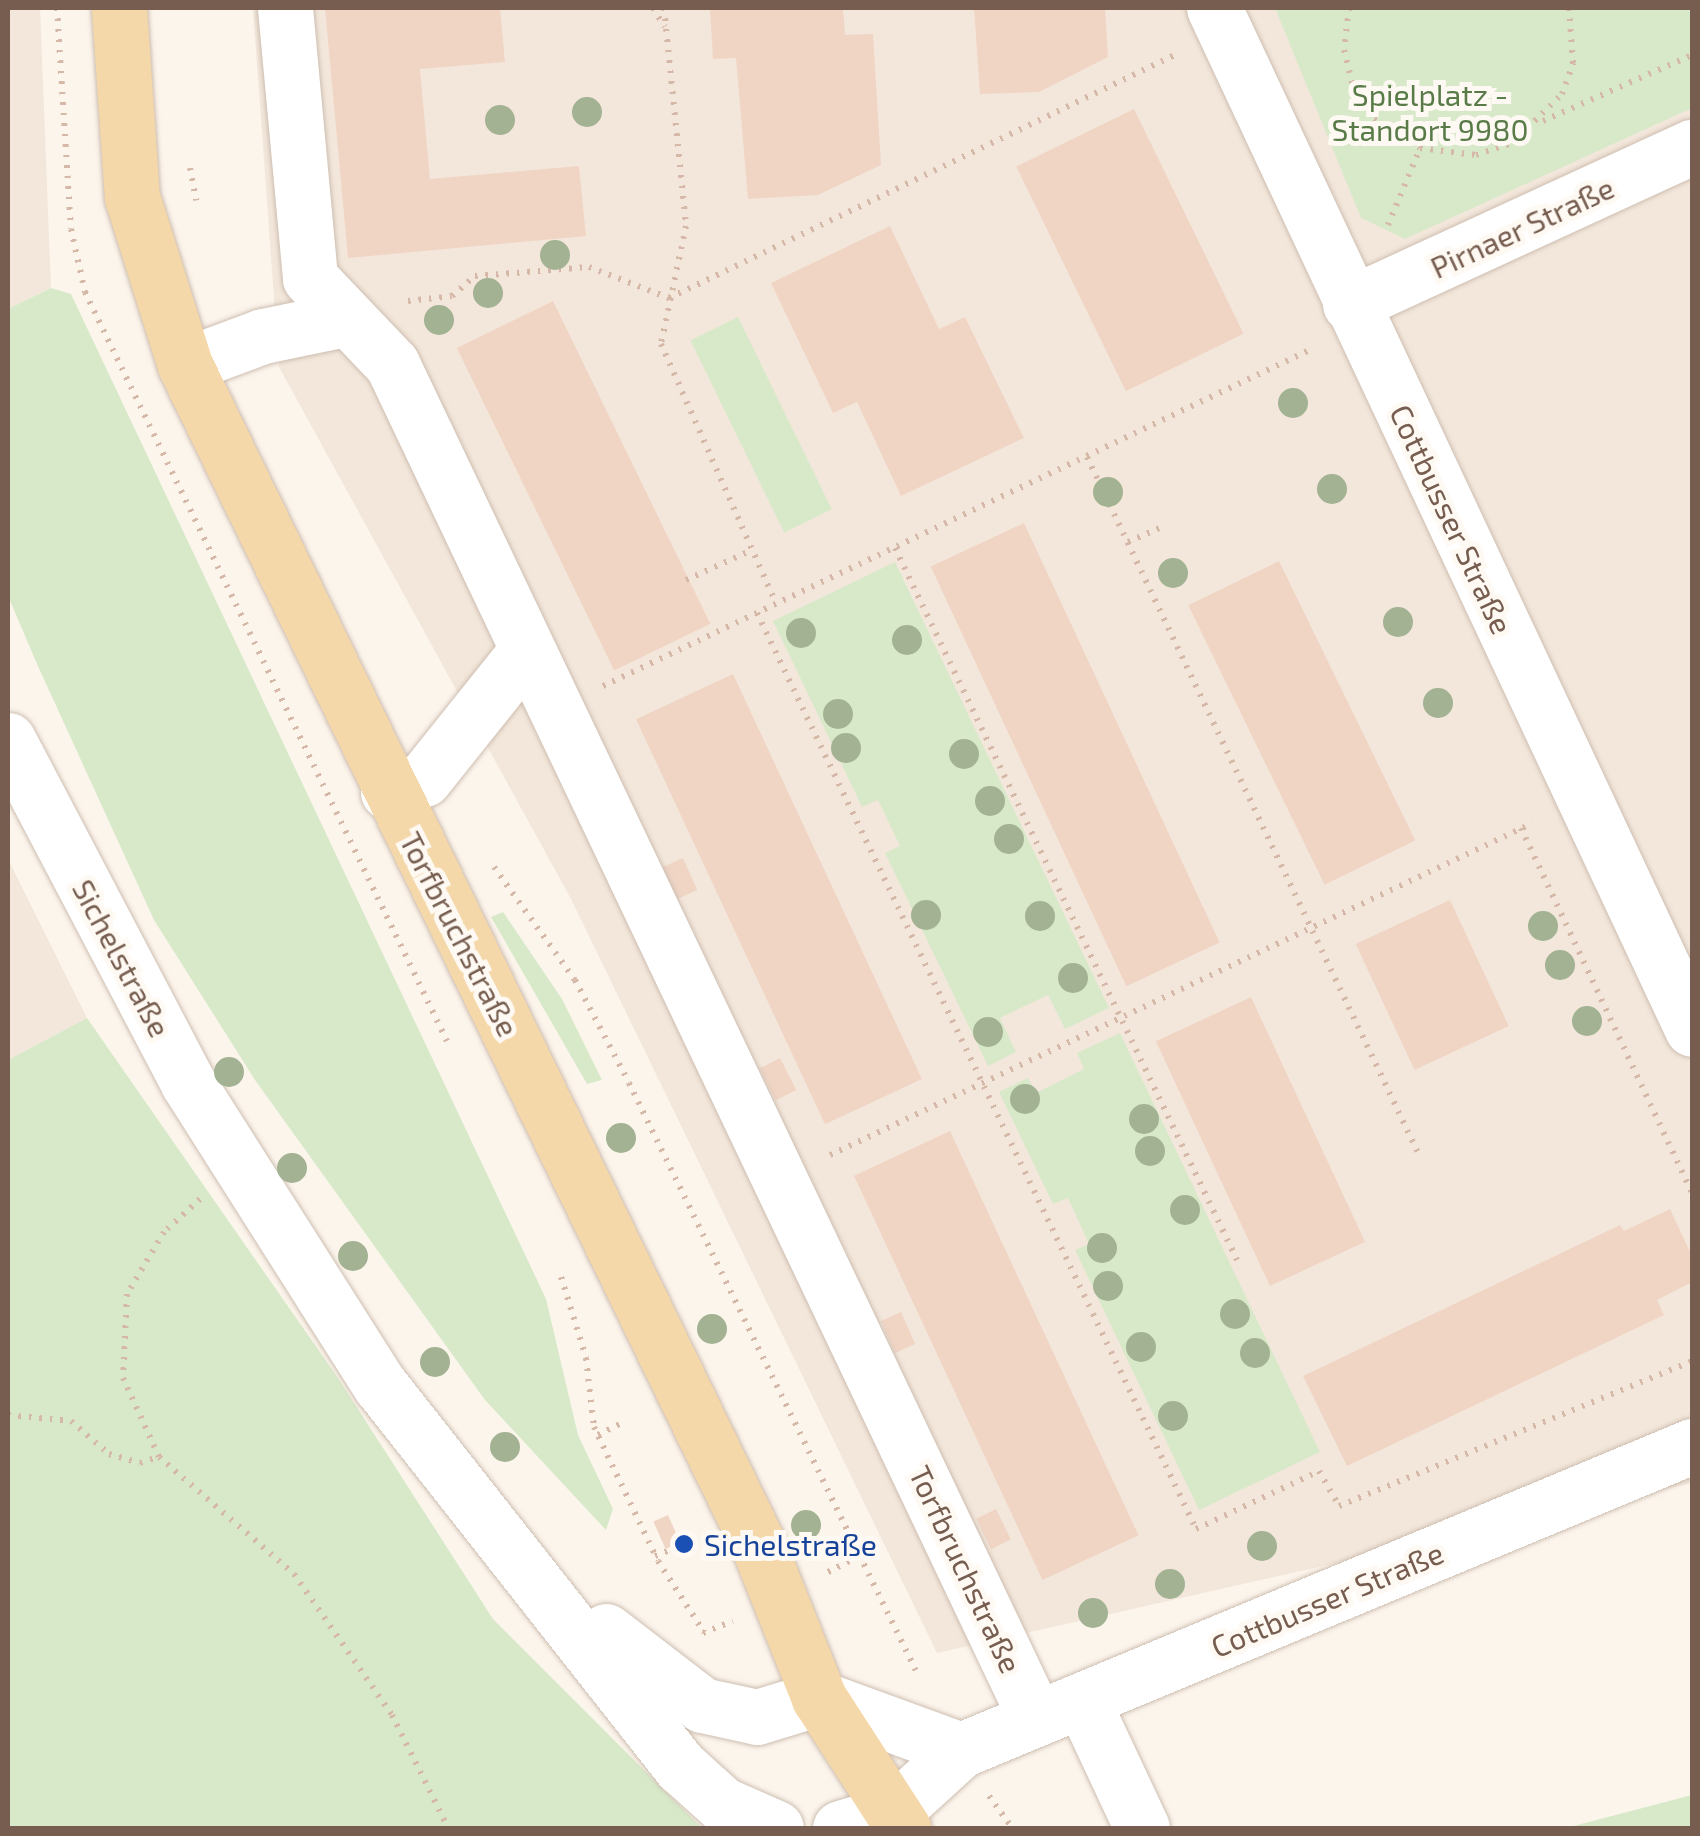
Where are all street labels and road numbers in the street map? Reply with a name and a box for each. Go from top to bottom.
street label: Pirnaer Straße [1424,169,1620,285]
street label: Cottbusser Straße [1383,398,1521,640]
street label: Torfbruchstraße [393,826,527,1042]
street label: Sichelstraße [66,873,178,1043]
street label: Torfbruchstraße [902,1460,1030,1678]
street label: Cottbusser Straße [1205,1534,1449,1664]

